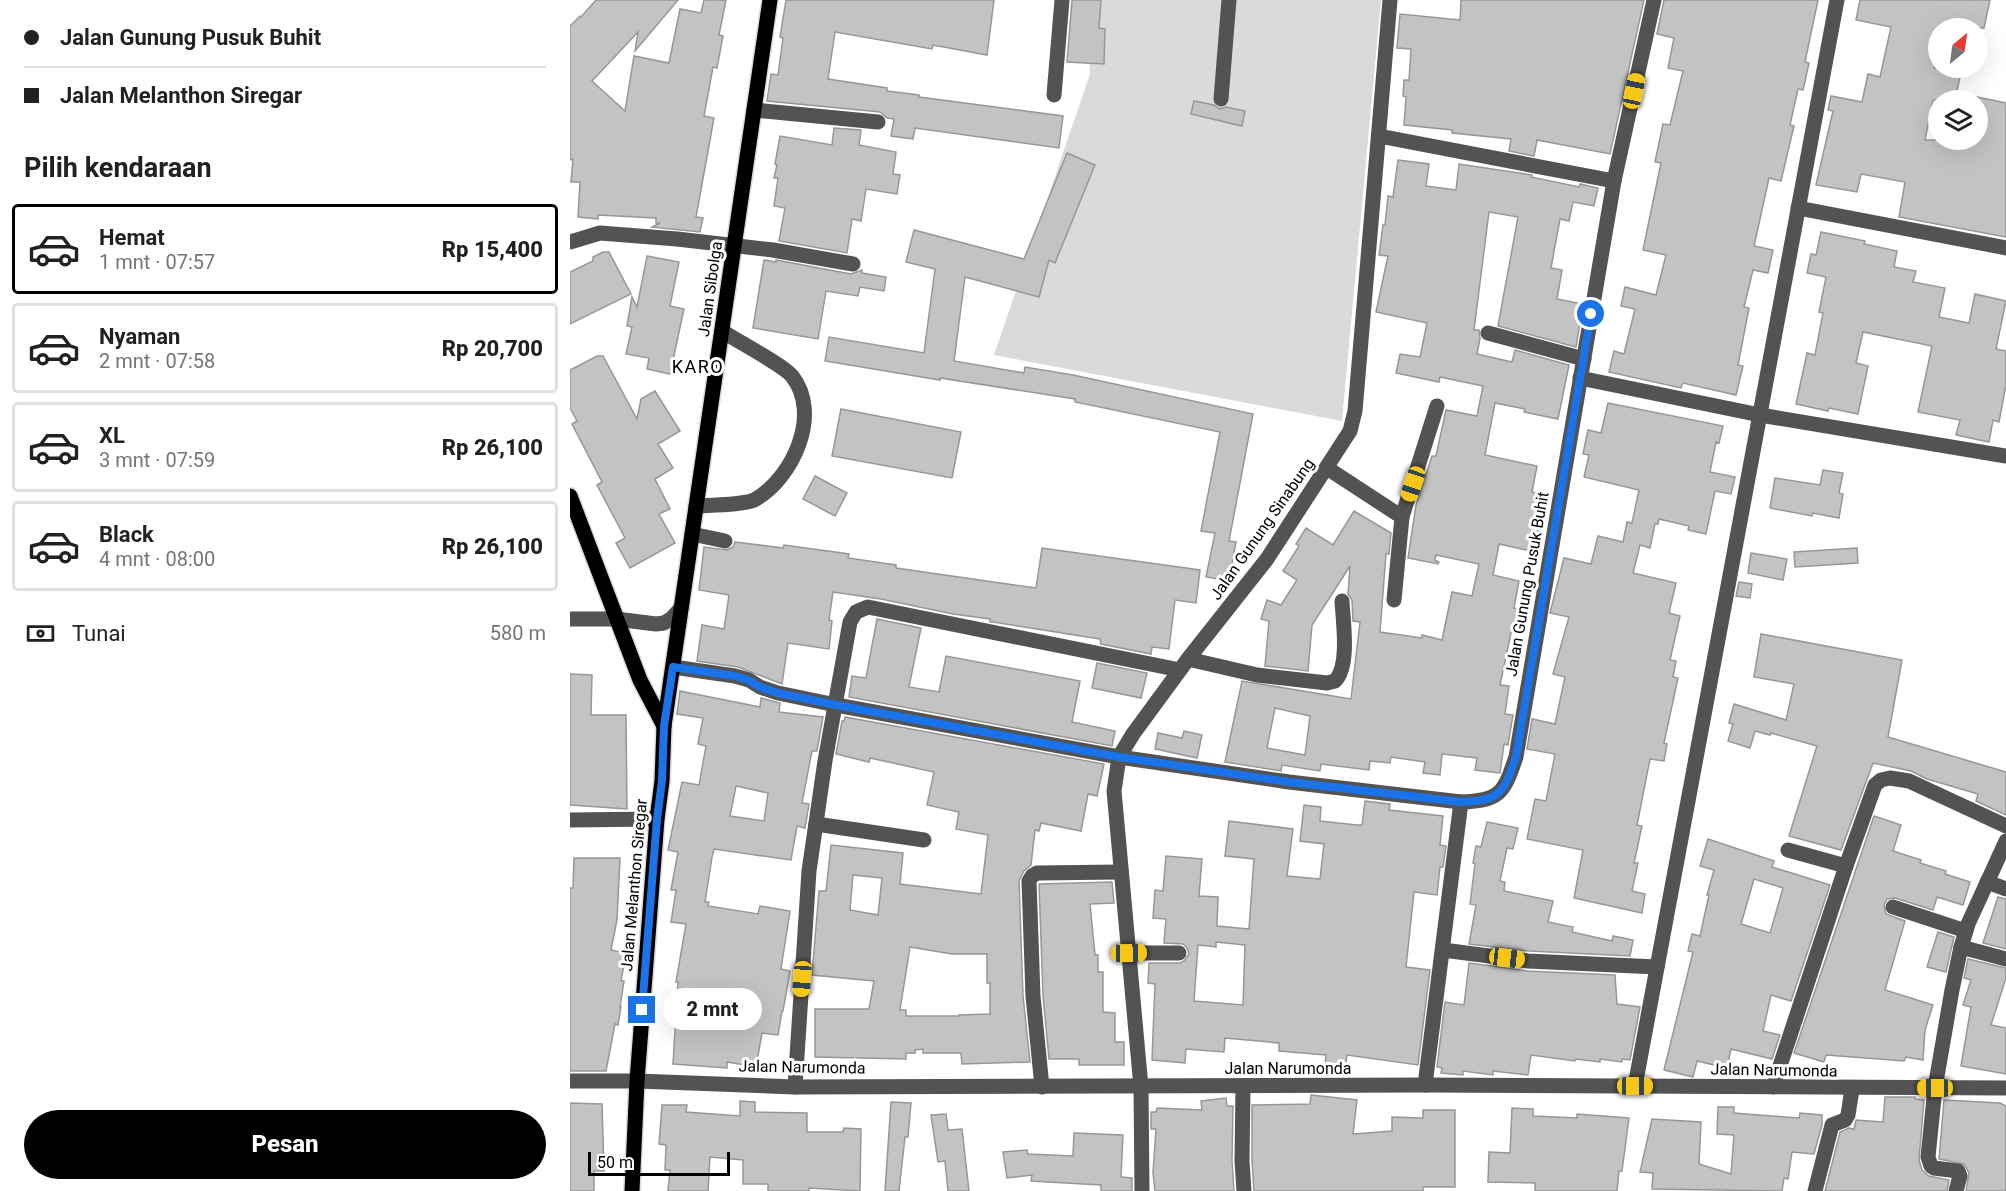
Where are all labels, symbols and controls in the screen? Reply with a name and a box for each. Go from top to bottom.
north arrow [1928,18,1988,78]
map controls [1928,18,1988,150]
text: Jalan Gunung Pusuk Buhit [60,25,321,50]
car [1621,72,1647,110]
text: Jalan Melanthon Siregar [60,83,302,108]
button: layers [1928,90,1988,150]
text: Pilih kendaraan [24,152,212,184]
icon: car [27,222,81,276]
text: Hemat [99,225,165,250]
text: Rp 15,400 [442,237,543,262]
street label: Jalan Sibolga [694,240,726,338]
text: 1 mnt · 07:57 [99,250,215,274]
route start [1577,300,1604,327]
icon: car [27,321,81,375]
text: Nyaman [99,324,180,349]
text: Rp 20,700 [442,336,543,361]
text: 2 mnt · 07:58 [99,349,215,373]
district label: KARO [672,356,724,377]
icon: car [27,420,81,474]
text: XL [99,423,125,448]
text: Rp 26,100 [442,435,543,460]
text: 3 mnt · 07:59 [99,448,215,472]
street label: Jalan Gunung Sinabung [1206,454,1318,604]
car [1399,464,1427,504]
street label: Jalan Gunung Pusuk Buhit [1501,490,1553,678]
icon: car [27,519,81,573]
text: Black [99,522,154,547]
text: Rp 26,100 [442,534,543,559]
text: 4 mnt · 08:00 [99,547,215,571]
icon: cash [24,617,57,650]
text: Tunai [72,621,126,646]
text: 580 m [490,621,546,645]
street label: Jalan Melanthon Siregar [617,797,651,972]
car [1111,944,1147,962]
car [1488,947,1526,969]
car [792,960,812,998]
callout: 2 mnt [663,989,762,1031]
route end [628,996,655,1023]
text: 2 mnt [687,997,738,1021]
street label: Jalan Narumonda [738,1056,866,1078]
street label: Jalan Narumonda [1224,1059,1352,1078]
street label: Jalan Narumonda [1710,1059,1838,1081]
car [1617,1077,1653,1095]
car [1917,1079,1953,1097]
button: Pesan [24,1110,546,1179]
scale bar [588,1149,730,1176]
text: 50 m [597,1153,633,1172]

